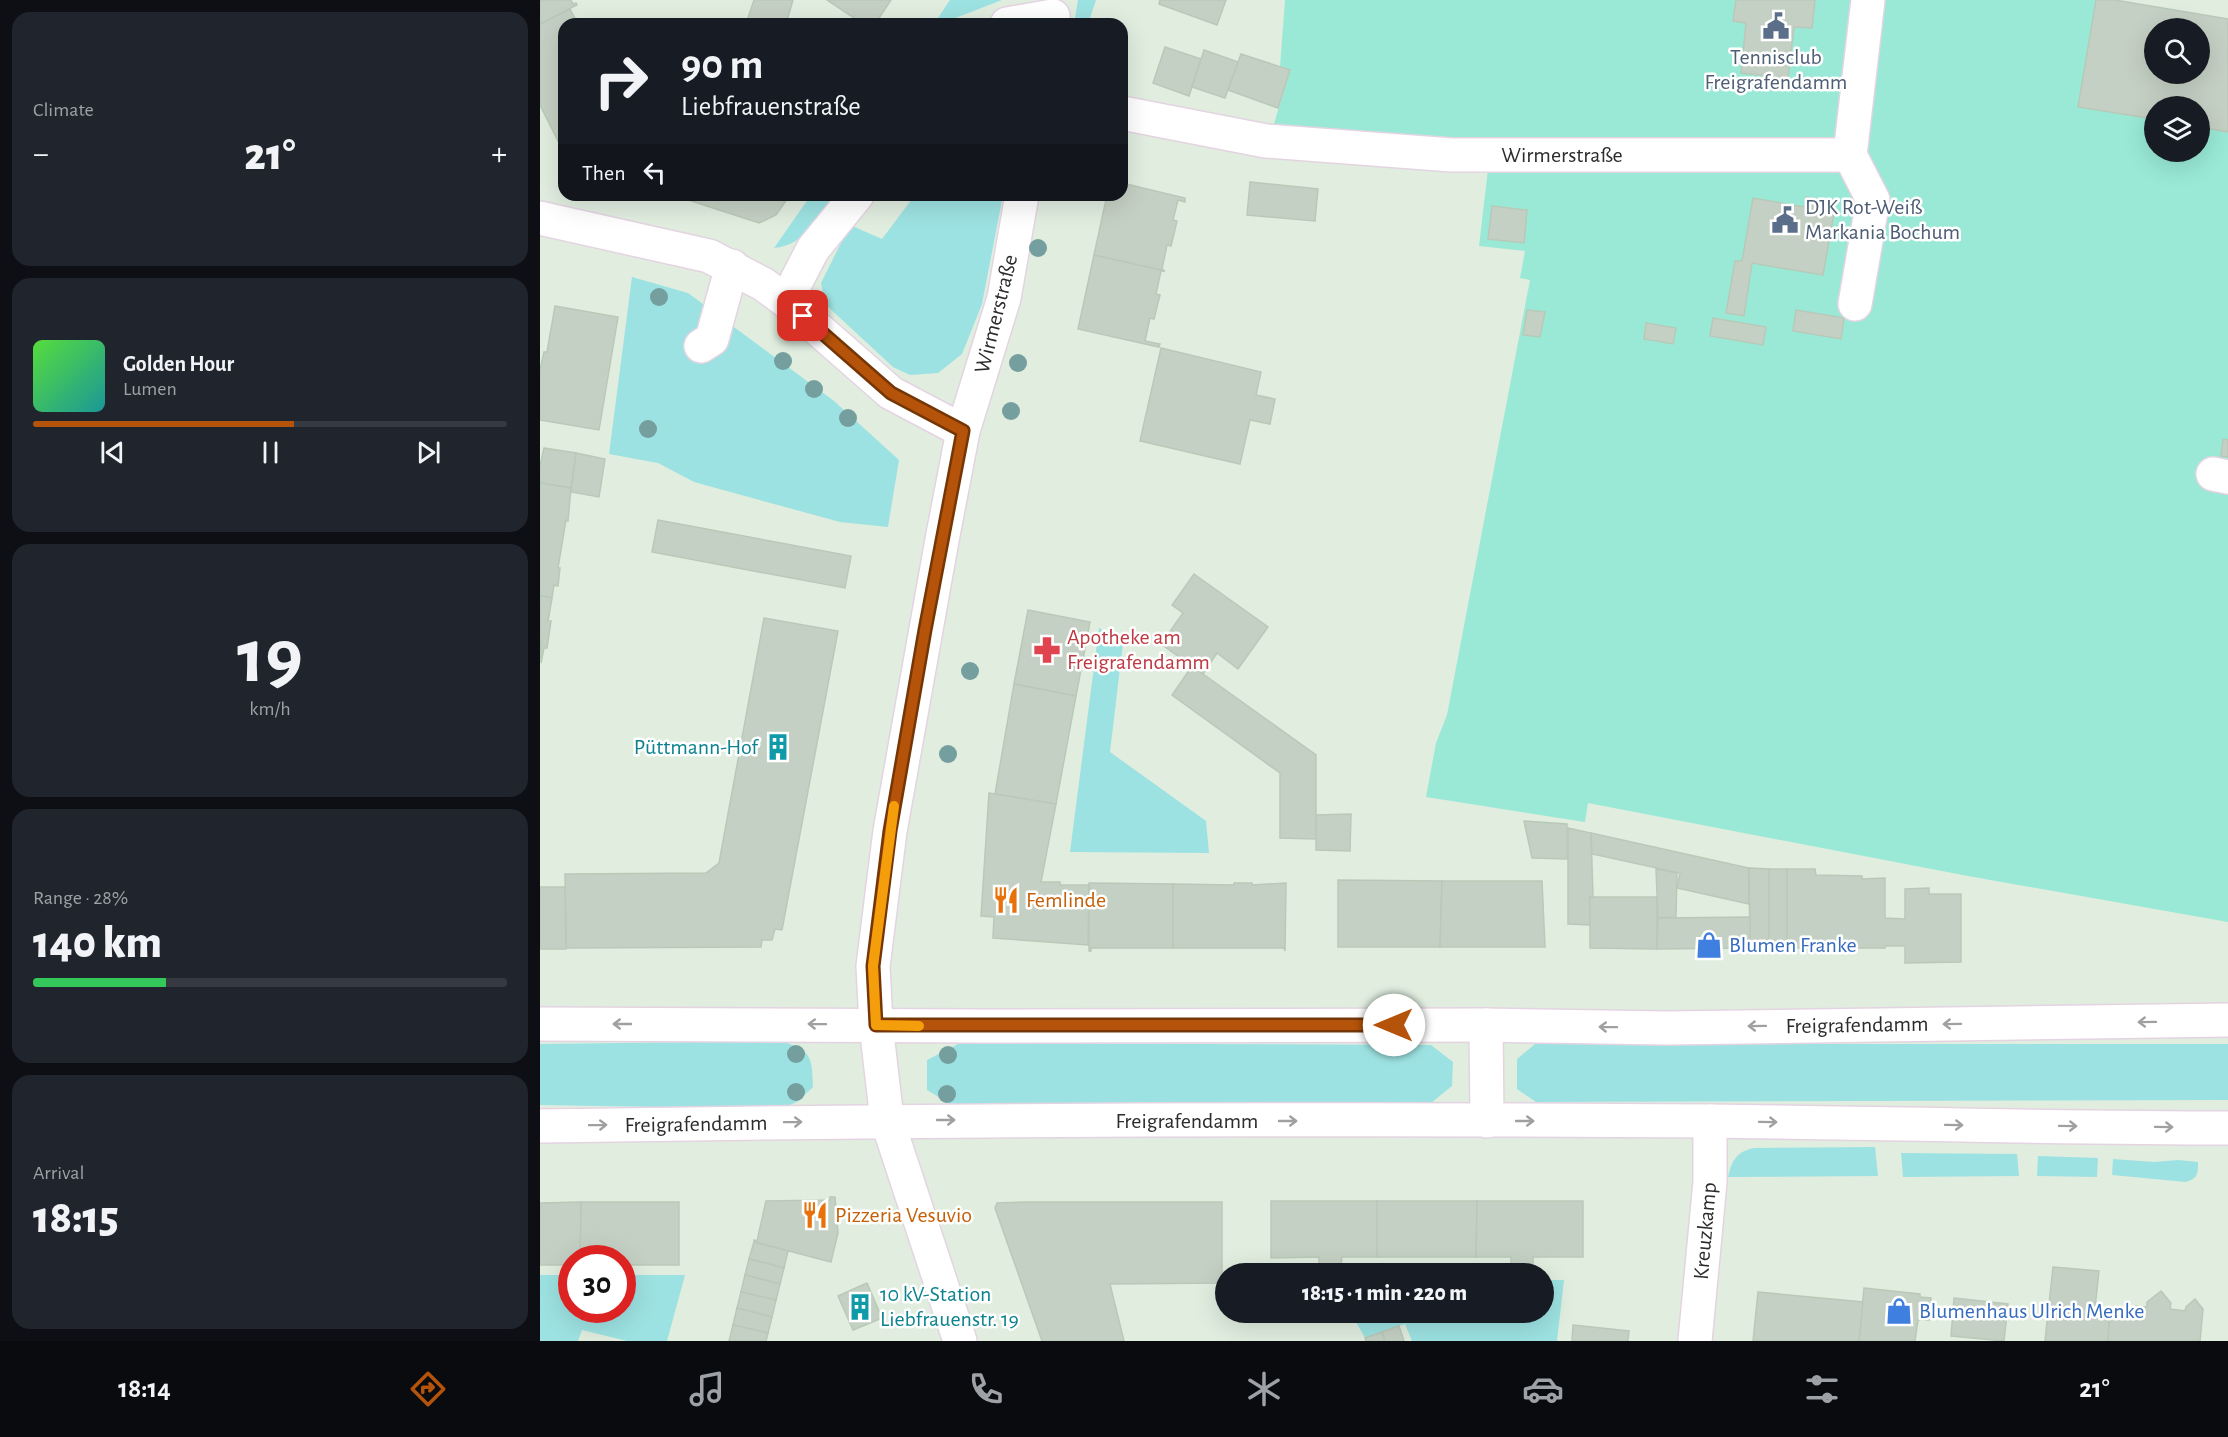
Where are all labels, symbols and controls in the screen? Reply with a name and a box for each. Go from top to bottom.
public building icon: Tennisclub Freigrafendamm [1761,11,1791,41]
map controls [2144,18,2210,162]
button: search [2144,18,2210,84]
icon: right [582,42,660,120]
text: 90 m [681,44,763,86]
place label: Tennisclub Freigrafendamm [1705,46,1847,93]
text: Liebfrauenstraße [681,93,861,120]
button: layers [2144,96,2210,162]
text: Climate [33,100,94,120]
text: 21° [244,133,296,178]
text: − [33,138,49,171]
text: + [491,138,507,171]
street label: Wirmerstraße [1501,144,1623,166]
icon: left [638,156,671,189]
text: Then [582,162,626,184]
place label: DJK Rot-Weiß Markania Bochum [1805,196,1960,243]
public building icon: DJK Rot-Weiß Markania Bochum [1770,205,1800,235]
street label: Wirmerstraße [971,252,1021,376]
pin [777,290,828,341]
icon: arrive [786,299,819,332]
text: Golden Hour [123,353,234,375]
text: Lumen [123,379,177,399]
icon: previous [96,436,129,469]
icon: pause [254,436,287,469]
icon: next [412,436,445,469]
text: 19 [237,619,303,697]
place label: Apotheke am Freigrafendamm [1067,626,1210,673]
pharmacy icon: Apotheke am Freigrafendamm [1032,635,1062,665]
text: km/h [249,699,291,719]
building icon: Püttmann-Hof [763,732,793,762]
place label: Püttmann-Hof [634,736,759,758]
restaurant icon: Femlinde [991,885,1021,915]
text: Range · 28% [33,888,128,908]
place label: Femlinde [1026,889,1106,911]
text: 140 km [33,921,162,966]
shop icon: Blumen Franke [1694,930,1724,960]
place label: Blumen Franke [1729,934,1857,956]
position arrow [1362,993,1426,1057]
street label: Freigrafendamm [1785,1013,1929,1037]
one-way arrow [2138,1016,2158,1028]
one-way arrow [613,1018,633,1030]
one-way arrow [1943,1018,1963,1030]
one-way arrow [808,1019,828,1030]
one-way arrow [1748,1020,1768,1032]
one-way arrow [1598,1021,1618,1032]
street label: Freigrafendamm [1116,1110,1258,1132]
street label: Freigrafendamm [624,1112,768,1136]
one-way arrow [935,1114,955,1126]
one-way arrow [1277,1115,1297,1127]
one-way arrow [1514,1115,1534,1127]
one-way arrow [783,1116,803,1128]
one-way arrow [1758,1116,1778,1128]
one-way arrow [588,1119,608,1131]
one-way arrow [1944,1119,1964,1130]
one-way arrow [2058,1120,2078,1132]
one-way arrow [2154,1122,2174,1133]
text: Arrival [33,1163,84,1183]
street label: Kreuzkamp [1690,1181,1720,1281]
text: 18:15 [33,1196,119,1241]
restaurant icon: Pizzeria Vesuvio [800,1200,830,1230]
place label: Pizzeria Vesuvio [835,1204,972,1226]
speed limit sign: 30 [558,1245,636,1323]
text: 18:15 · 1 min · 220 m [1302,1282,1467,1304]
place label: 10 kV-Station Liebfrauenstr. 19 [880,1283,1019,1330]
building icon: 10 kV-Station Liebfrauenstr. 19 [845,1292,875,1322]
shop icon: Blumenhaus Ulrich Menke [1884,1296,1914,1326]
place label: Blumenhaus Ulrich Menke [1919,1300,2144,1322]
icon: directions [407,1368,449,1410]
icon: music [686,1368,728,1410]
icon: phone [965,1368,1007,1410]
icon: climate [1243,1368,1285,1410]
icon: car [1522,1368,1564,1410]
icon: filters [1801,1368,1843,1410]
text: 18:14 [118,1375,171,1402]
text: 21° [2079,1375,2110,1402]

